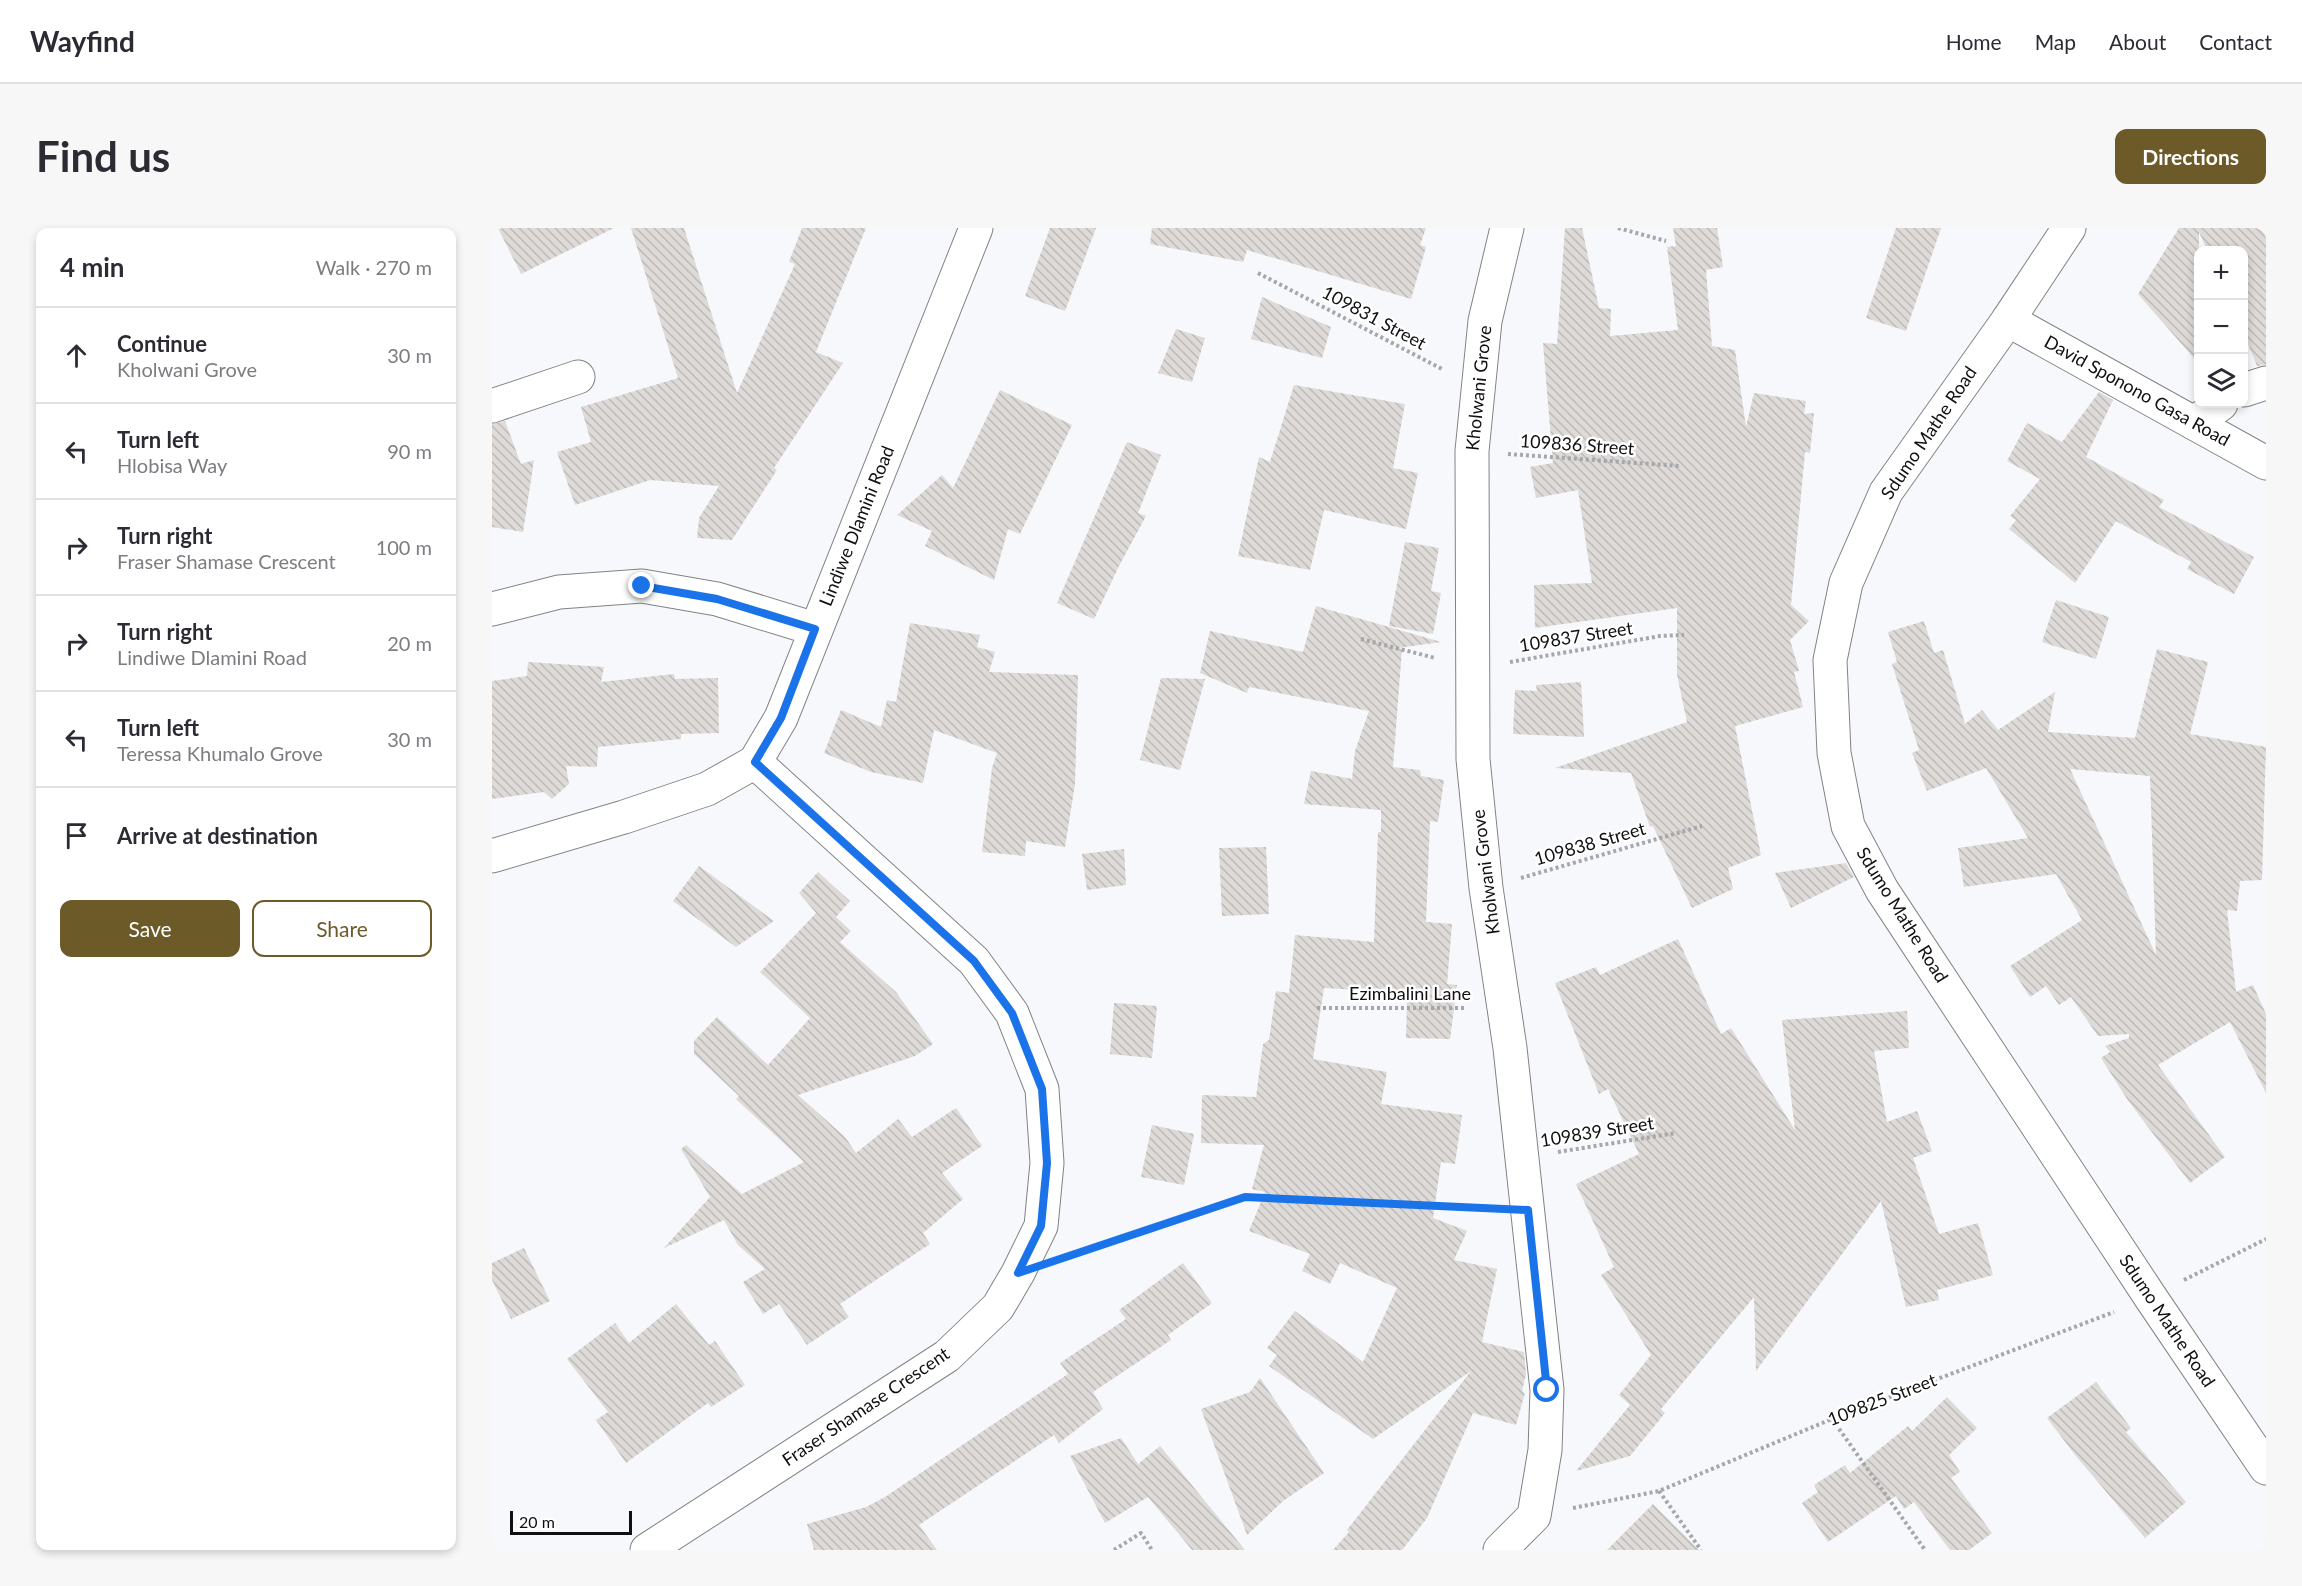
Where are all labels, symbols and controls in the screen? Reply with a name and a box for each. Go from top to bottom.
text: Wayfind [30,24,135,58]
text: Home [1946,29,2002,54]
text: Map [2035,29,2076,54]
text: About [2109,29,2166,54]
text: Contact [2199,29,2272,54]
button: Directions [2115,129,2266,184]
text: Find us [36,131,170,181]
map controls [2194,246,2248,408]
button: + [2194,246,2248,300]
text: 4 min [60,251,124,283]
text: Walk · 270 m [316,255,432,279]
street label: 109831 Street [1319,280,1431,354]
button: − [2194,300,2248,354]
street label: Kholwani Grove [1460,324,1496,452]
text: Continue [117,330,207,357]
street label: David Sponono Gasa Road [2041,330,2234,450]
icon: ahead [60,339,93,372]
text: 30 m [387,343,432,367]
button: layers [2194,354,2248,408]
text: Kholwani Grove [117,357,257,381]
street label: Sdumo Mathe Road [1876,362,1981,503]
text: Turn left [117,426,199,453]
street label: 109836 Street [1519,429,1636,459]
icon: left [60,435,93,468]
text: 90 m [387,439,432,463]
street label: Lindiwe Dlamini Road [814,442,898,609]
text: Hlobisa Way [117,453,227,477]
text: Turn right [117,522,212,549]
icon: right [60,531,93,564]
text: 100 m [376,535,432,559]
text: Fraser Shamase Crescent [117,549,336,573]
route end [628,572,654,598]
street label: 109837 Street [1518,616,1635,656]
text: Turn right [117,618,212,645]
icon: right [60,627,93,660]
text: 20 m [387,631,432,655]
text: Lindiwe Dlamini Road [117,645,307,669]
text: Turn left [117,714,199,741]
icon: left [60,723,93,756]
text: 30 m [387,727,432,751]
text: Teressa Khumalo Grove [117,741,323,765]
street label: Kholwani Grove [1466,808,1504,936]
street label: 109838 Street [1532,817,1648,869]
icon: arrive [60,819,93,852]
text: Arrive at destination [117,822,318,849]
street label: Sdumo Mathe Road [1852,843,1953,986]
button: Save [60,900,240,957]
button: Share [252,900,432,957]
street label: Ezimbalini Lane [1349,982,1471,1004]
street label: 109839 Street [1539,1111,1656,1151]
street label: Sdumo Mathe Road [2115,1250,2220,1391]
street label: Fraser Shamase Crescent [778,1342,954,1470]
street label: 109825 Street [1824,1368,1940,1430]
route start [1533,1376,1559,1402]
scale bar [510,1508,632,1536]
text: 20 m [519,1512,555,1531]

